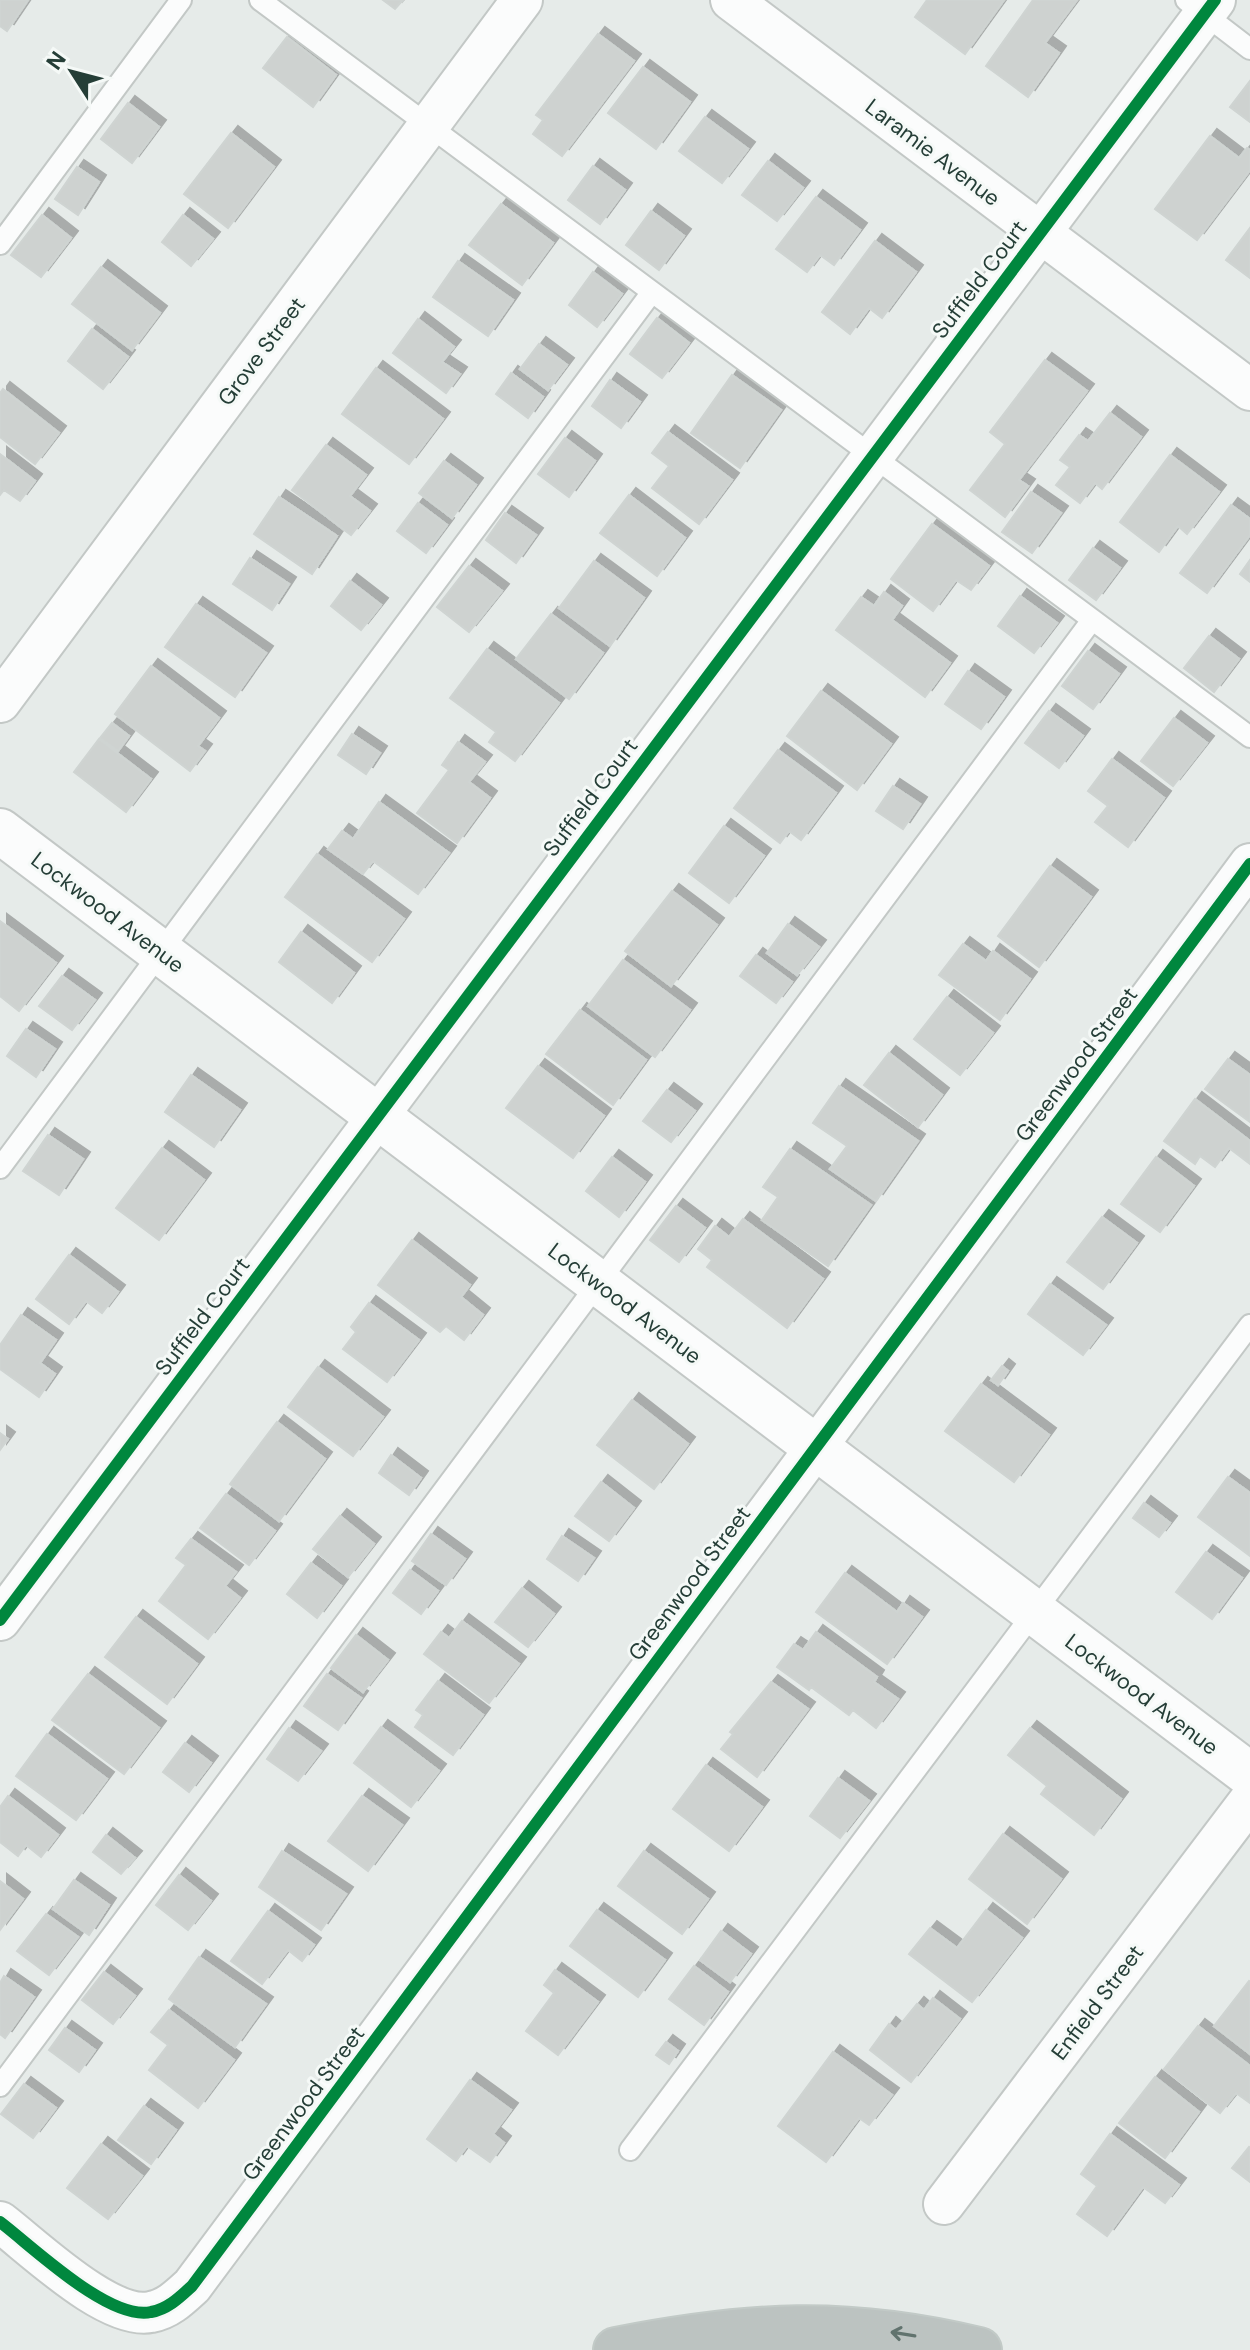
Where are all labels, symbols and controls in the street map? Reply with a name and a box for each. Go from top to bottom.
north arrow [32,32,112,112]
text: N [40,46,73,76]
street label: Laramie Avenue [859,92,1006,213]
street label: Suffield Court [926,214,1033,344]
street label: Grove Street [211,291,312,411]
street label: Suffield Court [537,732,644,862]
street label: Lockwood Avenue [25,845,190,980]
street label: Greenwood Street [1009,981,1144,1147]
street label: Lockwood Avenue [542,1236,707,1371]
street label: Suffield Court [149,1251,256,1381]
street label: Greenwood Street [622,1500,757,1666]
street label: Lockwood Avenue [1059,1627,1224,1762]
street label: Enfield Street [1045,1939,1150,2066]
street label: Greenwood Street [236,2020,371,2186]
one-way arrow [890,2326,916,2341]

